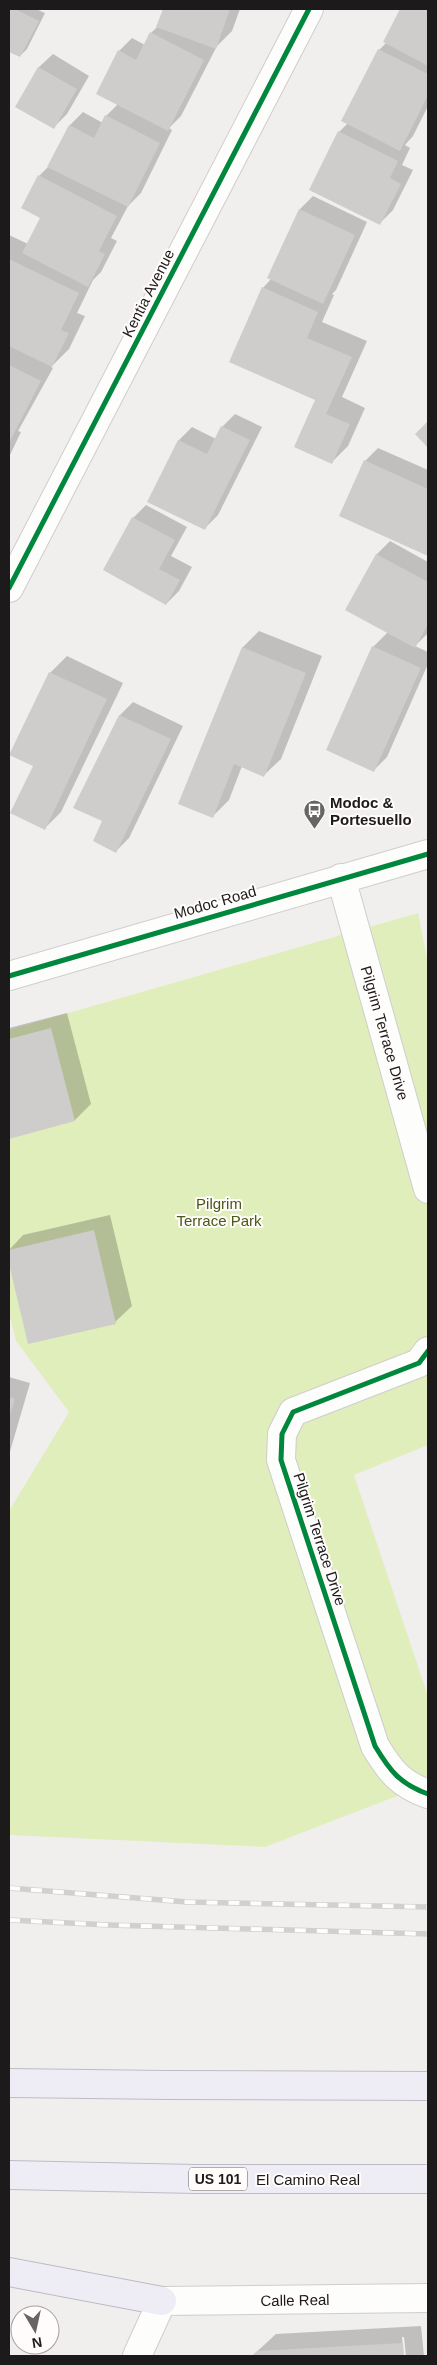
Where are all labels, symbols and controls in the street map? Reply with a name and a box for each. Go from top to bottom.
street label: Kentia Avenue [119,246,177,340]
place label: Modoc & Portesuello [330,794,412,828]
bus stop icon: Modoc & Portesuello [302,799,326,830]
street label: Modoc Road [172,882,258,922]
street label: Pilgrim Terrace Drive [358,964,412,1102]
park label: Pilgrim Terrace Park [176,1195,262,1229]
street label: Pilgrim Terrace Drive [290,1470,350,1608]
road number: US 101 [189,2168,247,2190]
street label: El Camino Real [256,2171,360,2188]
street label: Calle Real [260,2291,330,2309]
north arrow [10,2305,60,2355]
text: N [31,2334,43,2352]

